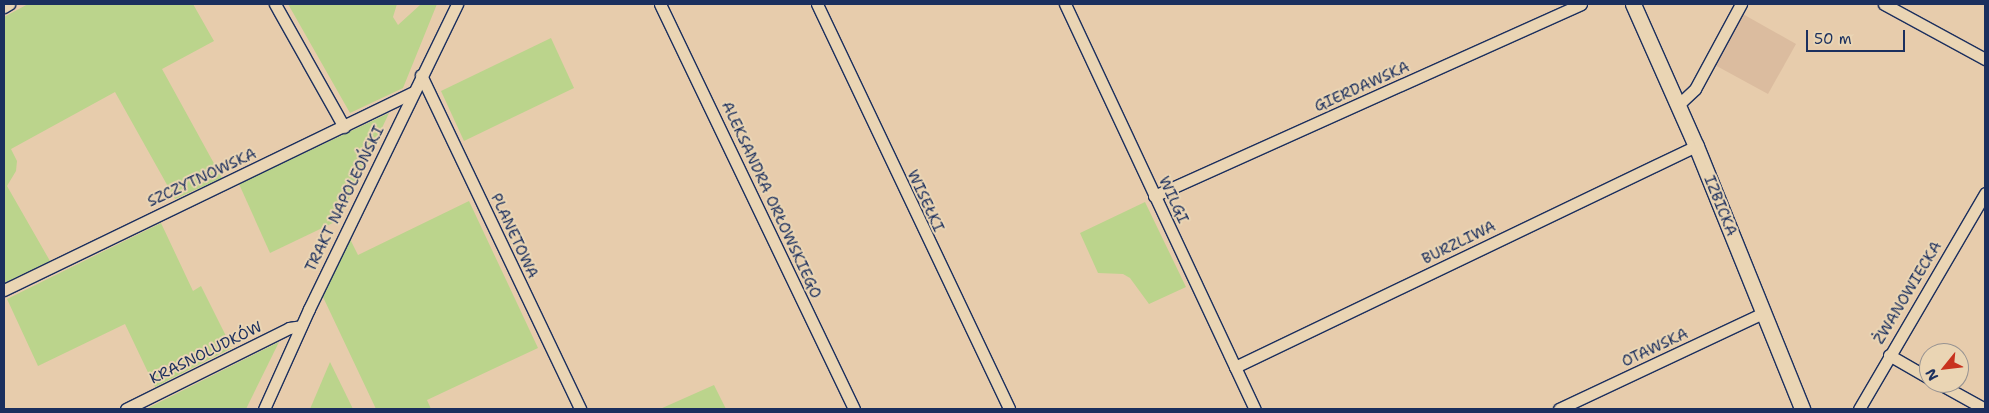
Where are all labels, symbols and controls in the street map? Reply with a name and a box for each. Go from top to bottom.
scale bar [1809,20,1908,52]
text: 50 m [1814,29,1852,49]
street label: GIERDAWSKA [1312,58,1412,116]
street label: ALEKSANDRA ORŁOWSKIEGO [717,99,825,301]
street label: TRAKT NAPOLEOŃSKI [302,123,388,275]
street label: SZCZYTNOWSKA [145,145,259,211]
street label: WISEŁKI [903,167,947,235]
street label: IZBICKA [1700,173,1740,239]
street label: WILGI [1154,174,1192,226]
street label: PLANETOWA [486,191,542,281]
street label: BURZLIWA [1419,217,1499,269]
street label: ŻWANOWIECKA [1870,238,1946,348]
street label: KRASNOLUDKÓW [147,318,265,388]
street label: OTAWSKA [1619,325,1691,371]
north arrow [1919,343,1969,393]
text: N [1921,366,1942,384]

